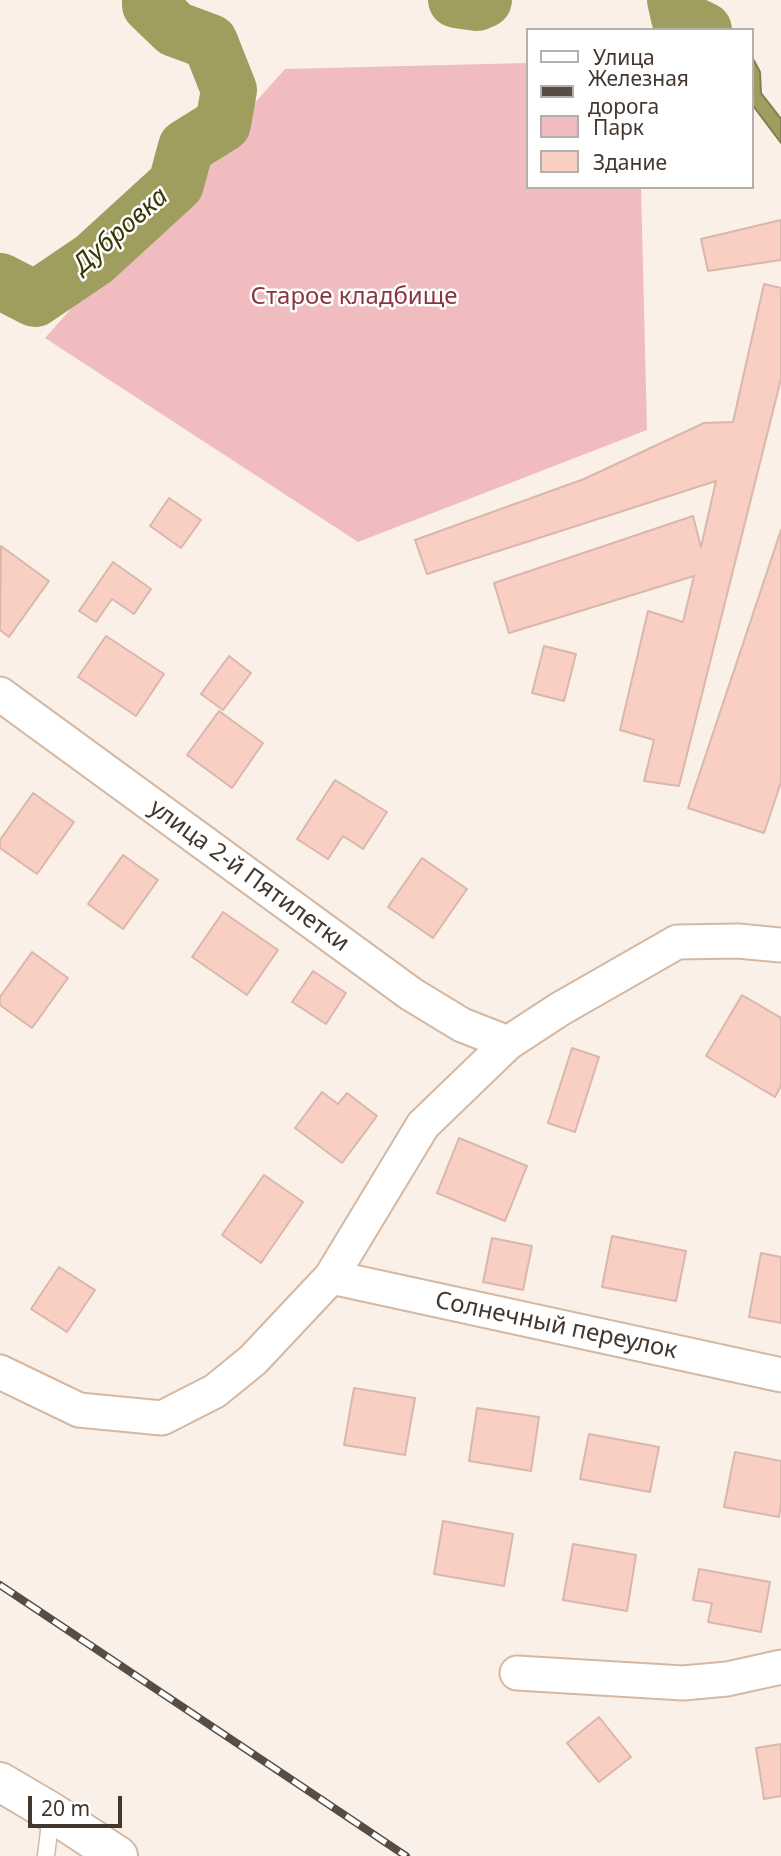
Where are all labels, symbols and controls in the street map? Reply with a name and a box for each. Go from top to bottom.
legend [526,28,753,189]
text: Улица [593,43,655,71]
text: Железная дорога [588,64,689,120]
text: Парк [593,113,644,141]
text: Здание [593,148,667,176]
water label: Дубровка [67,181,175,281]
park label: Старое кладбище [251,283,457,311]
street label: улица 2-й Пятилетки [143,794,355,958]
street label: Солнечный переулок [432,1286,680,1366]
scale bar [32,1783,126,1827]
text: 20 m [41,1794,90,1822]

